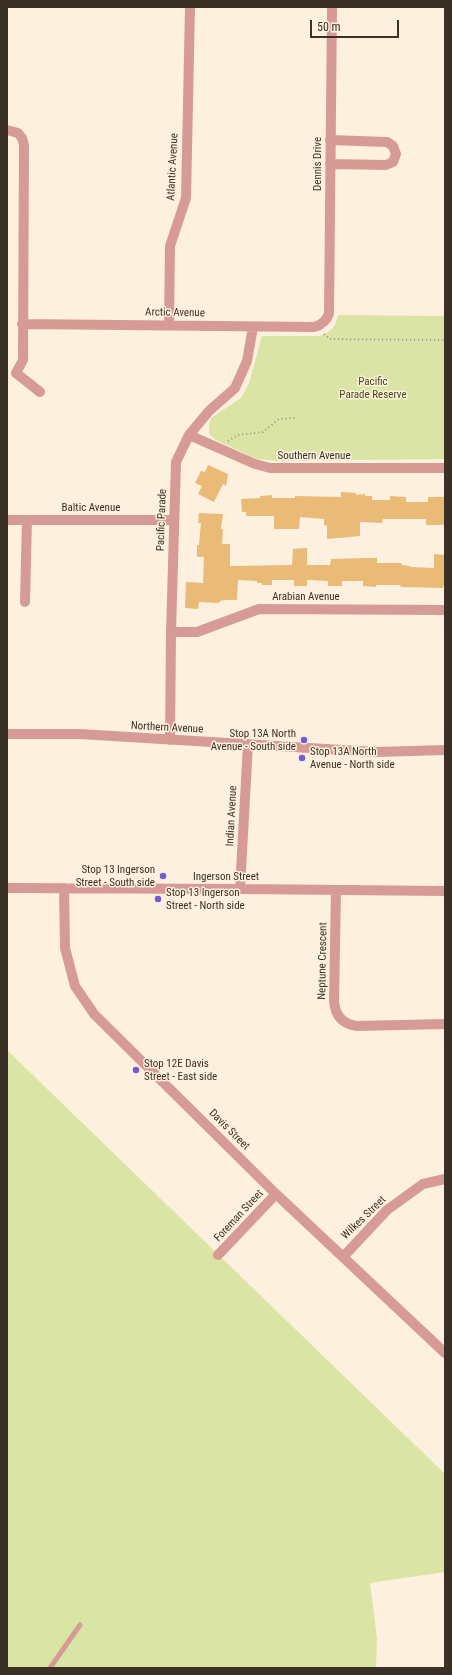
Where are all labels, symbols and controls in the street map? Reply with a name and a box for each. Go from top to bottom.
scale bar [312,12,401,38]
text: 50 m [317,20,341,34]
street label: Atlantic Avenue [165,133,181,201]
street label: Dennis Drive [311,137,325,191]
street label: Arctic Avenue [145,306,205,320]
park label: Pacific Parade Reserve [339,375,407,401]
street label: Southern Avenue [277,449,351,463]
street label: Pacific Parade [154,489,170,551]
street label: Baltic Avenue [62,501,120,515]
street label: Arabian Avenue [272,590,340,604]
street label: Northern Avenue [130,720,204,736]
place label: Stop 13A North Avenue - South side [211,727,296,753]
marker: Stop 13A North Avenue - South side [299,735,309,745]
place label: Stop 13A North Avenue - North side [310,745,395,771]
marker: Stop 13A North Avenue - North side [297,753,307,763]
street label: Indian Avenue [224,785,240,847]
place label: Stop 13 Ingerson Street - South side [76,863,155,889]
street label: Ingerson Street [193,870,259,884]
marker: Stop 13 Ingerson Street - South side [158,871,168,881]
place label: Stop 13 Ingerson Street - North side [166,886,245,912]
marker: Stop 13 Ingerson Street - North side [153,894,163,904]
street label: Neptune Crescent [316,922,330,1000]
place label: Stop 12E Davis Street - East side [144,1057,217,1083]
marker: Stop 12E Davis Street - East side [131,1065,141,1075]
street label: Davis Street [206,1107,252,1153]
street label: Foreman Street [212,1187,266,1245]
street label: Wilkes Street [339,1194,389,1242]

